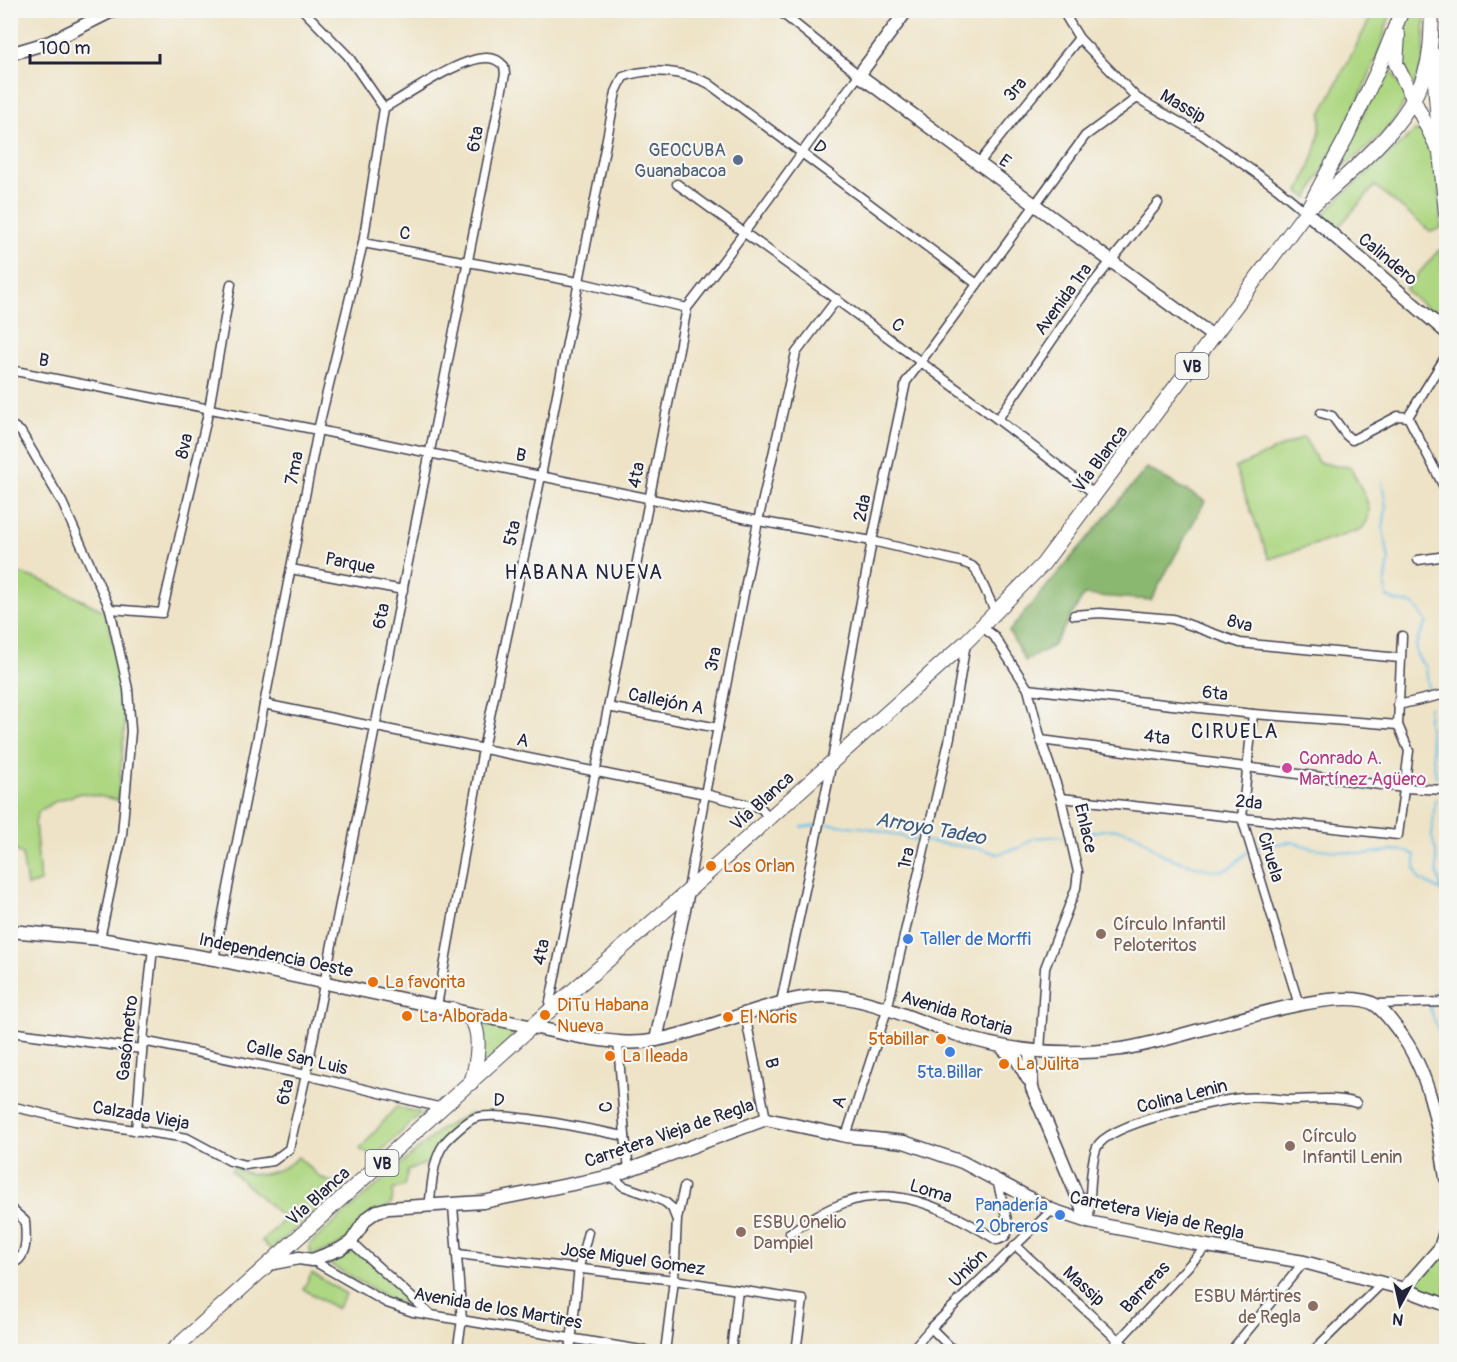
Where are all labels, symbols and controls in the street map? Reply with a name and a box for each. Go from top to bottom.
scale bar [30,27,160,65]
text: 100 m [39,37,91,60]
street label: 3ra [999,72,1032,106]
street label: Massip [1156,84,1210,129]
street label: 6ta [462,124,489,154]
street label: D [808,135,831,160]
place label: GEOCUBA Guanabacoa [634,139,726,183]
street label: E [994,149,1015,173]
marker: GEOCUBA Guanabacoa [731,153,745,167]
street label: C [397,221,412,246]
street label: Calindero [1353,228,1422,291]
street label: Avenida 1ra [1030,259,1097,340]
street label: C [886,313,909,338]
street label: B [37,348,51,373]
road number: VB [1176,353,1208,379]
street label: Vía Blanca [1068,421,1133,497]
street label: 8va [170,431,199,461]
street label: B [514,443,528,468]
street label: 7ma [280,449,309,487]
street label: 4ta [623,460,650,490]
street label: 2da [848,492,877,524]
street label: 5ta [499,518,526,548]
street label: Parque [323,547,377,580]
district label: HABANA NUEVA [505,560,663,585]
street label: 6ta [368,601,395,631]
street label: 8va [1225,609,1255,638]
street label: 3ra [700,645,727,673]
street label: 6ta [1201,681,1229,706]
street label: Callejón A [626,683,706,720]
district label: CIRUELA [1191,719,1279,744]
street label: 4ta [1143,724,1171,750]
street label: A [515,728,531,753]
place label: Conrado A. Martínez Agüero [1299,747,1426,791]
marker: Conrado A. Martínez Agüero [1280,761,1294,775]
street label: Vía Blanca [726,767,799,836]
street label: 2da [1234,790,1264,815]
street label: Enlace [1069,801,1102,855]
water label: Arroyo Tadeo [874,807,989,851]
street label: Ciruela [1252,829,1289,885]
street label: 1ra [893,845,920,871]
place label: Los Orlan [723,855,795,878]
marker: Los Orlan [704,859,718,873]
place label: Círculo Infantil Peloteritos [1113,913,1226,957]
marker: Círculo Infantil Peloteritos [1094,927,1108,941]
street label: Independencia Oeste [197,928,355,983]
place label: Taller de Morffi [920,928,1031,951]
marker: Taller de Morffi [901,932,915,946]
street label: 4ta [528,937,555,967]
place label: La favorita [385,971,465,994]
marker: La favorita [366,975,380,989]
street label: Avenida Rotaria [898,986,1015,1041]
street label: Gasómetro [112,994,143,1082]
place label: DiTu Habana Nueva [557,994,649,1038]
place label: La Alborada [419,1005,508,1028]
place label: El Noris [740,1006,797,1029]
marker: DiTu Habana Nueva [538,1008,552,1022]
marker: La Alborada [400,1009,414,1023]
marker: El Noris [721,1010,735,1024]
place label: 5tabillar [868,1028,930,1051]
marker: 5tabillar [934,1032,948,1046]
street label: Calle San Luis [244,1035,350,1080]
place label: La Ileada [622,1045,688,1068]
marker: 5ta.Billar [943,1045,957,1059]
marker: La Ileada [603,1049,617,1063]
place label: La Julita [1016,1053,1079,1076]
street label: B [759,1056,784,1070]
marker: La Julita [997,1057,1011,1071]
place label: 5ta.Billar [917,1061,984,1084]
street label: Colina Lenin [1134,1074,1230,1119]
street label: 6ta [271,1077,300,1107]
street label: D [493,1089,505,1112]
street label: A [827,1093,852,1111]
street label: Carretera Vieja de Regla [581,1094,757,1173]
street label: Calzada Vieja [91,1096,191,1135]
street label: C [595,1101,618,1113]
place label: Círculo Infantil Lenin [1302,1125,1402,1169]
marker: Círculo Infantil Lenin [1283,1139,1297,1153]
road number: VB [366,1150,398,1176]
street label: Vía Blanca [282,1162,355,1231]
street label: Loma [907,1174,955,1209]
street label: Carretera Vieja de Regla [1068,1186,1246,1245]
place label: Panadería 2 Obreros [975,1194,1048,1238]
marker: Panadería 2 Obreros [1053,1208,1067,1222]
place label: ESBU Onelio Dampiel [753,1211,847,1255]
marker: ESBU Onelio Dampiel [734,1225,748,1239]
street label: Jose Miguel Gomez [559,1238,707,1281]
street label: Unión [944,1244,993,1293]
street label: Barreras [1116,1257,1175,1318]
street label: Massip [1058,1261,1110,1311]
north arrow [1370,1275,1430,1335]
street label: Avenida de los Martires [412,1282,584,1335]
place label: ESBU Mártires de Regla [1194,1285,1301,1329]
marker: ESBU Mártires de Regla [1306,1299,1320,1313]
text: N [1391,1308,1405,1330]

